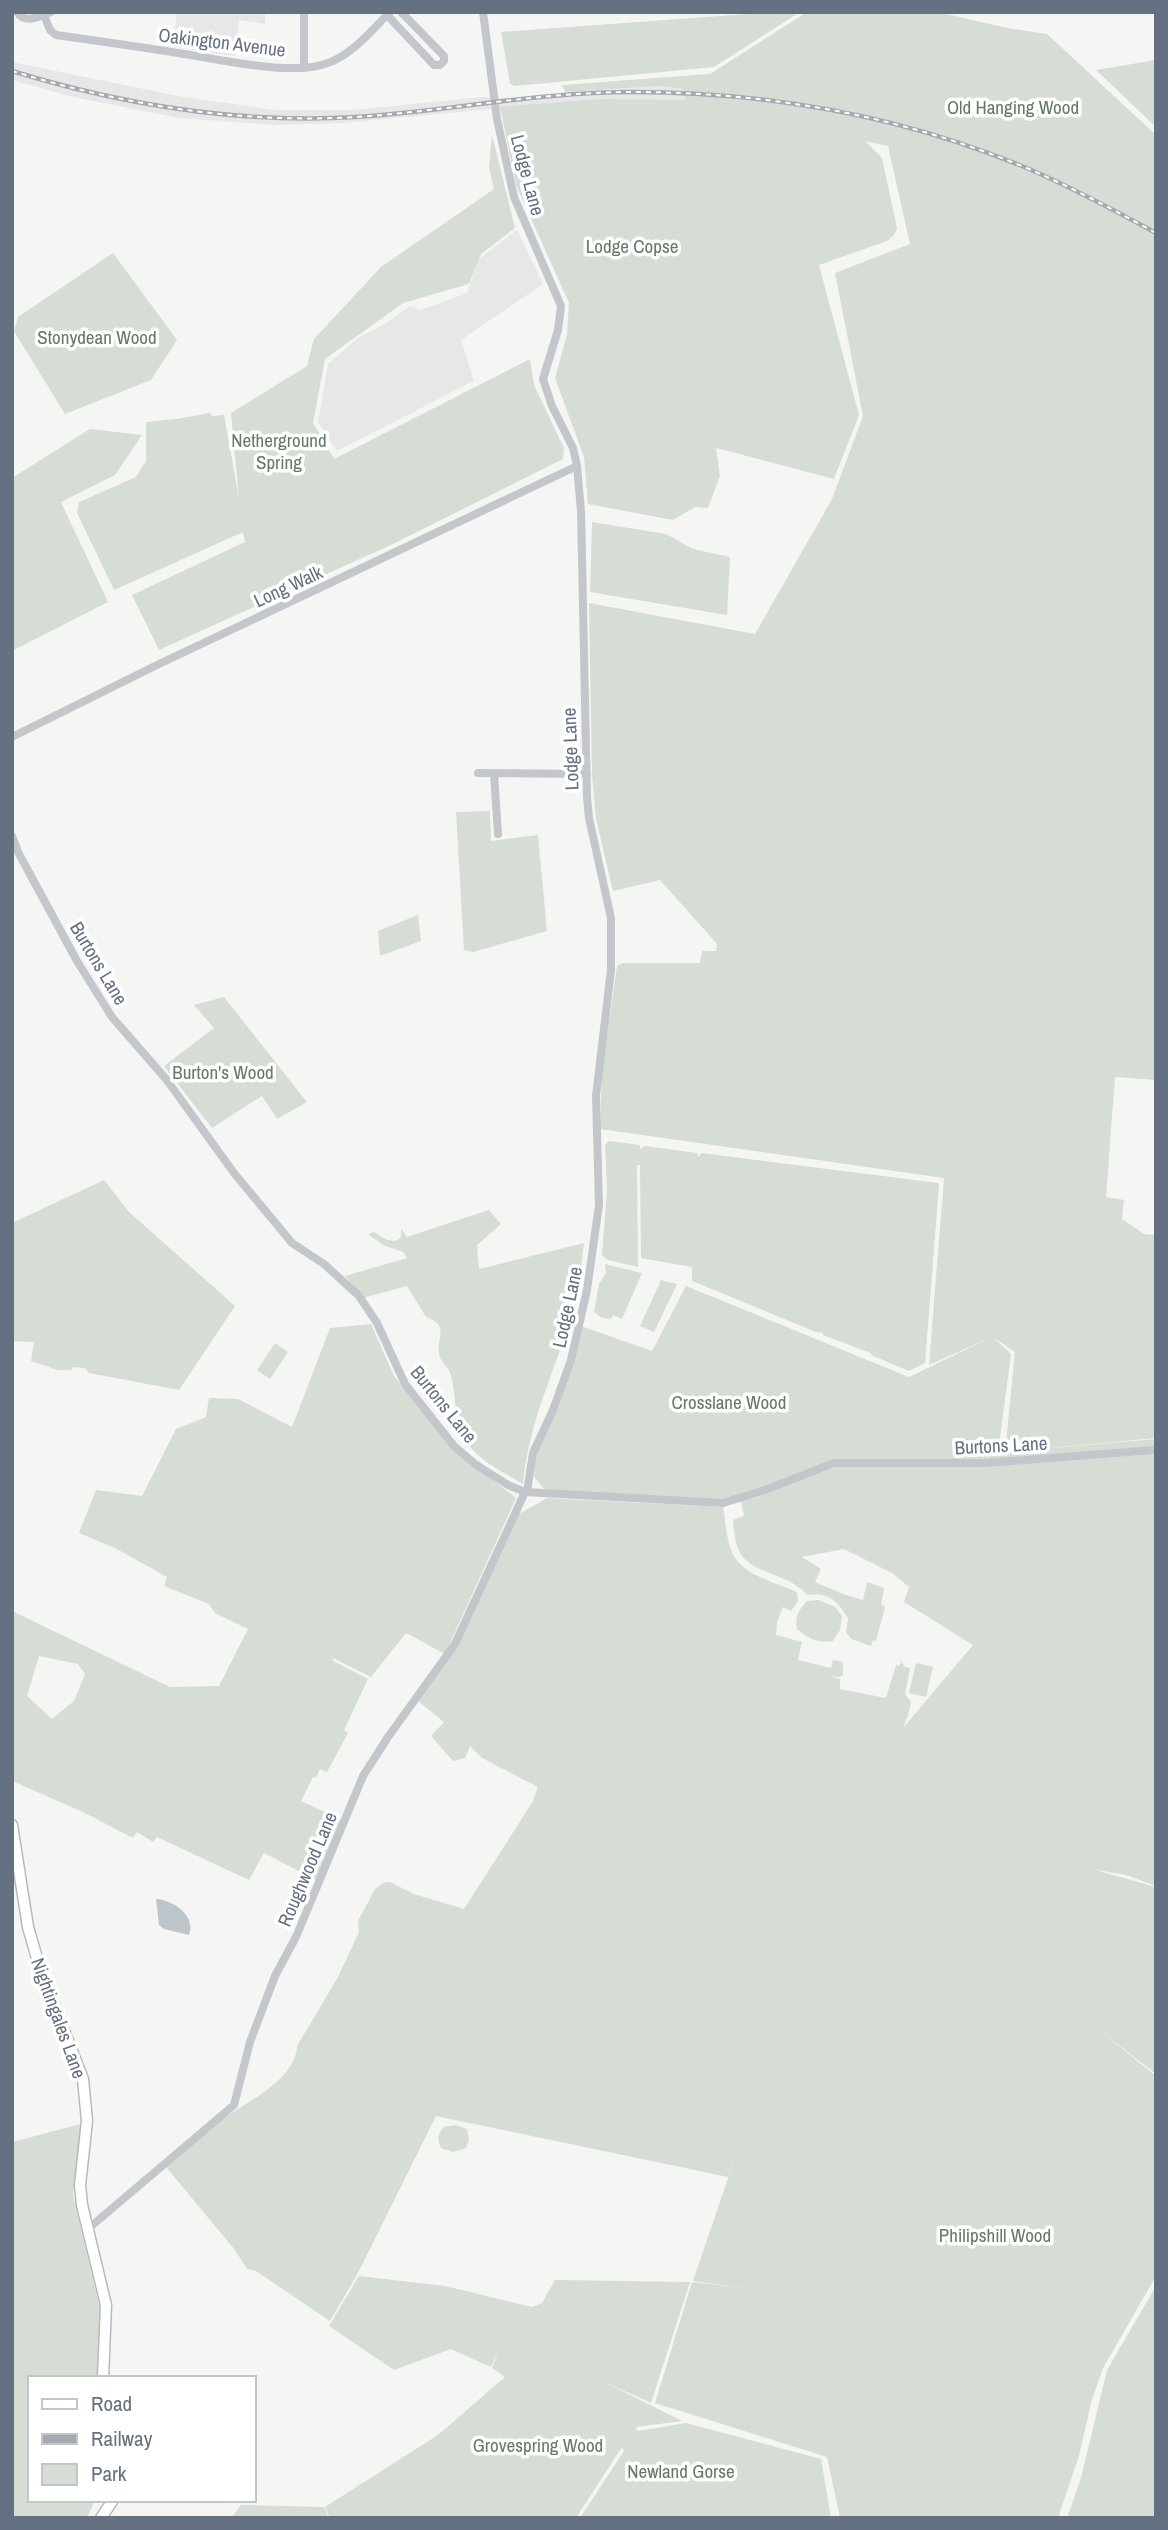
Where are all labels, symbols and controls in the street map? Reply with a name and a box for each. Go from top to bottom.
street label: Oakington Avenue [157,21,287,63]
park label: Old Hanging Wood [947,94,1079,120]
street label: Lodge Lane [505,132,551,218]
park label: Lodge Copse [586,233,678,259]
park label: Stonydean Wood [37,324,157,350]
park label: Netherground Spring [231,427,327,475]
street label: Long Walk [249,559,327,613]
street label: Lodge Lane [556,707,584,791]
street label: Burtons Lane [64,917,134,1009]
park label: Burton's Wood [172,1059,274,1085]
street label: Lodge Lane [546,1264,588,1350]
street label: Burtons Lane [405,1360,483,1448]
park label: Crosslane Wood [672,1389,786,1415]
street label: Burtons Lane [954,1430,1048,1460]
street label: Roughwood Lane [271,1808,343,1930]
street label: Nightingales Lane [25,1954,93,2082]
park label: Philipshill Wood [939,2222,1051,2248]
legend [28,2376,256,2502]
text: Road [91,2389,132,2418]
text: Railway [91,2424,153,2453]
park label: Grovespring Wood [473,2432,603,2458]
park label: Newland Gorse [627,2458,735,2484]
text: Park [91,2459,127,2488]

